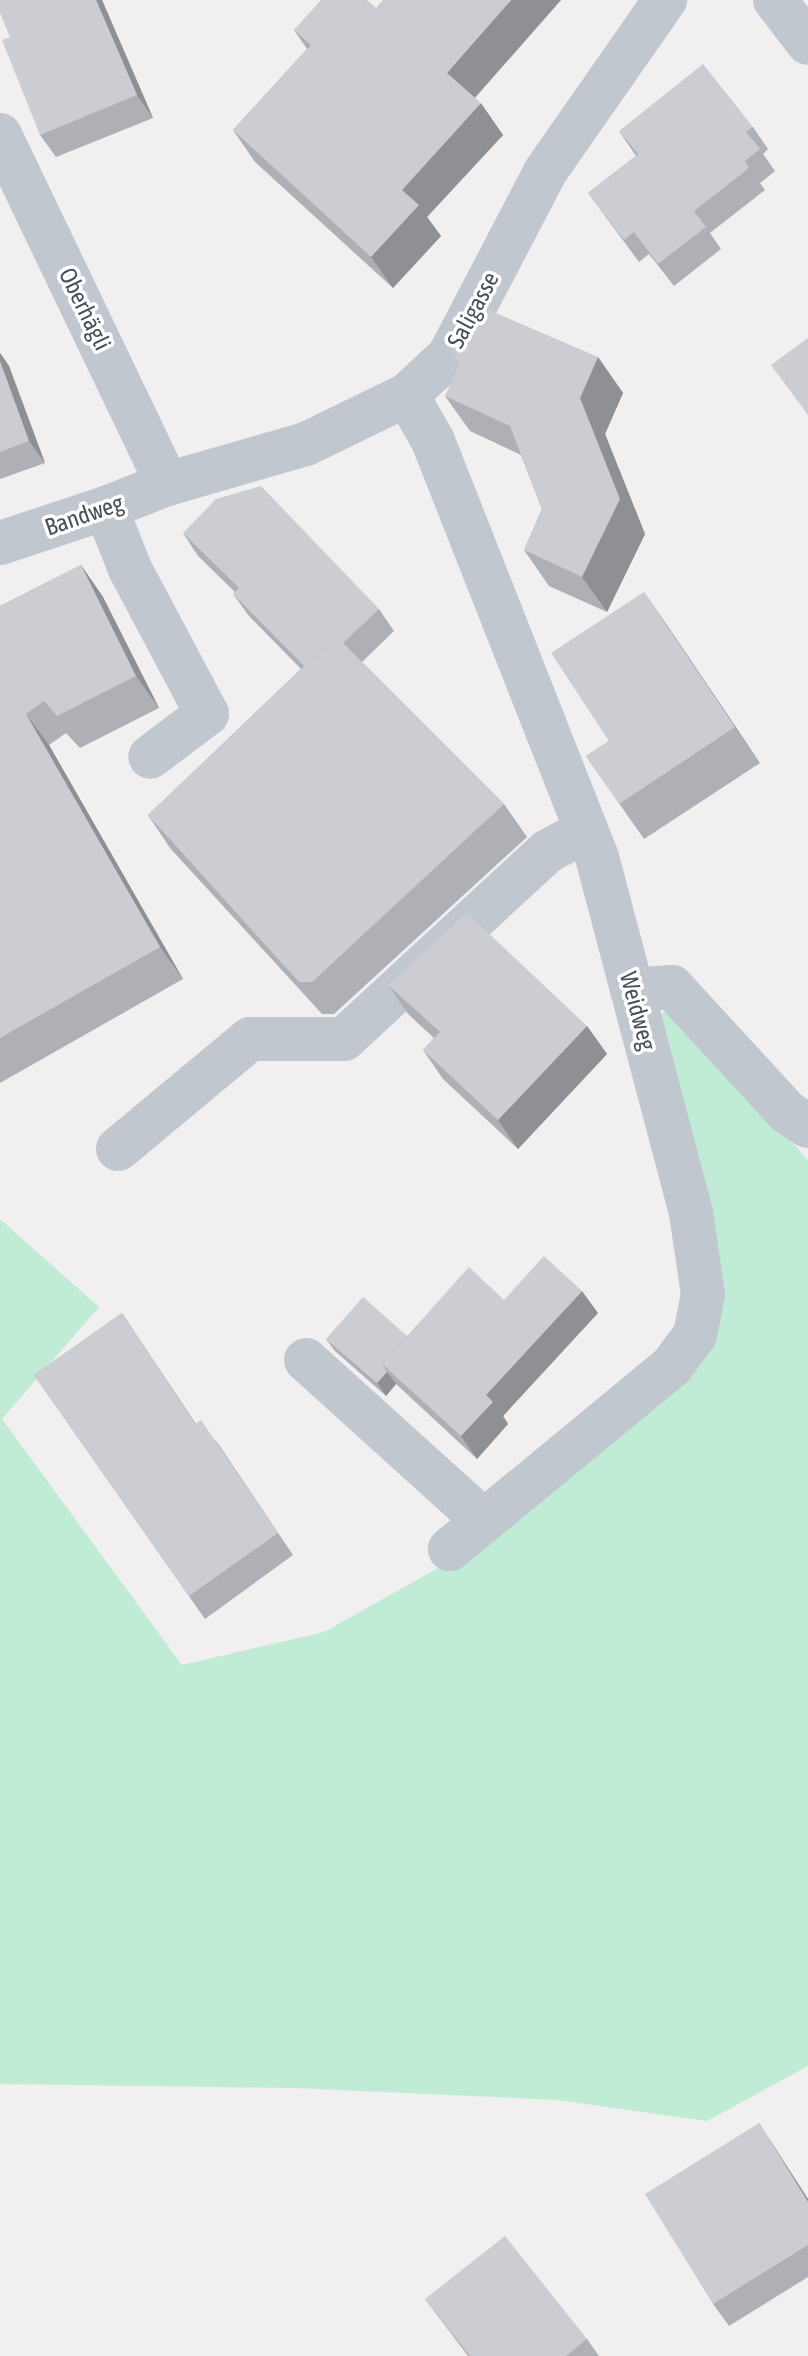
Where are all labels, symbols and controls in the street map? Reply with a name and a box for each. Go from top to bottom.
street label: Oberhägli [53,263,117,355]
street label: Saligasse [441,267,505,353]
street label: Bandweg [41,488,127,542]
street label: Weidweg [614,969,662,1053]

